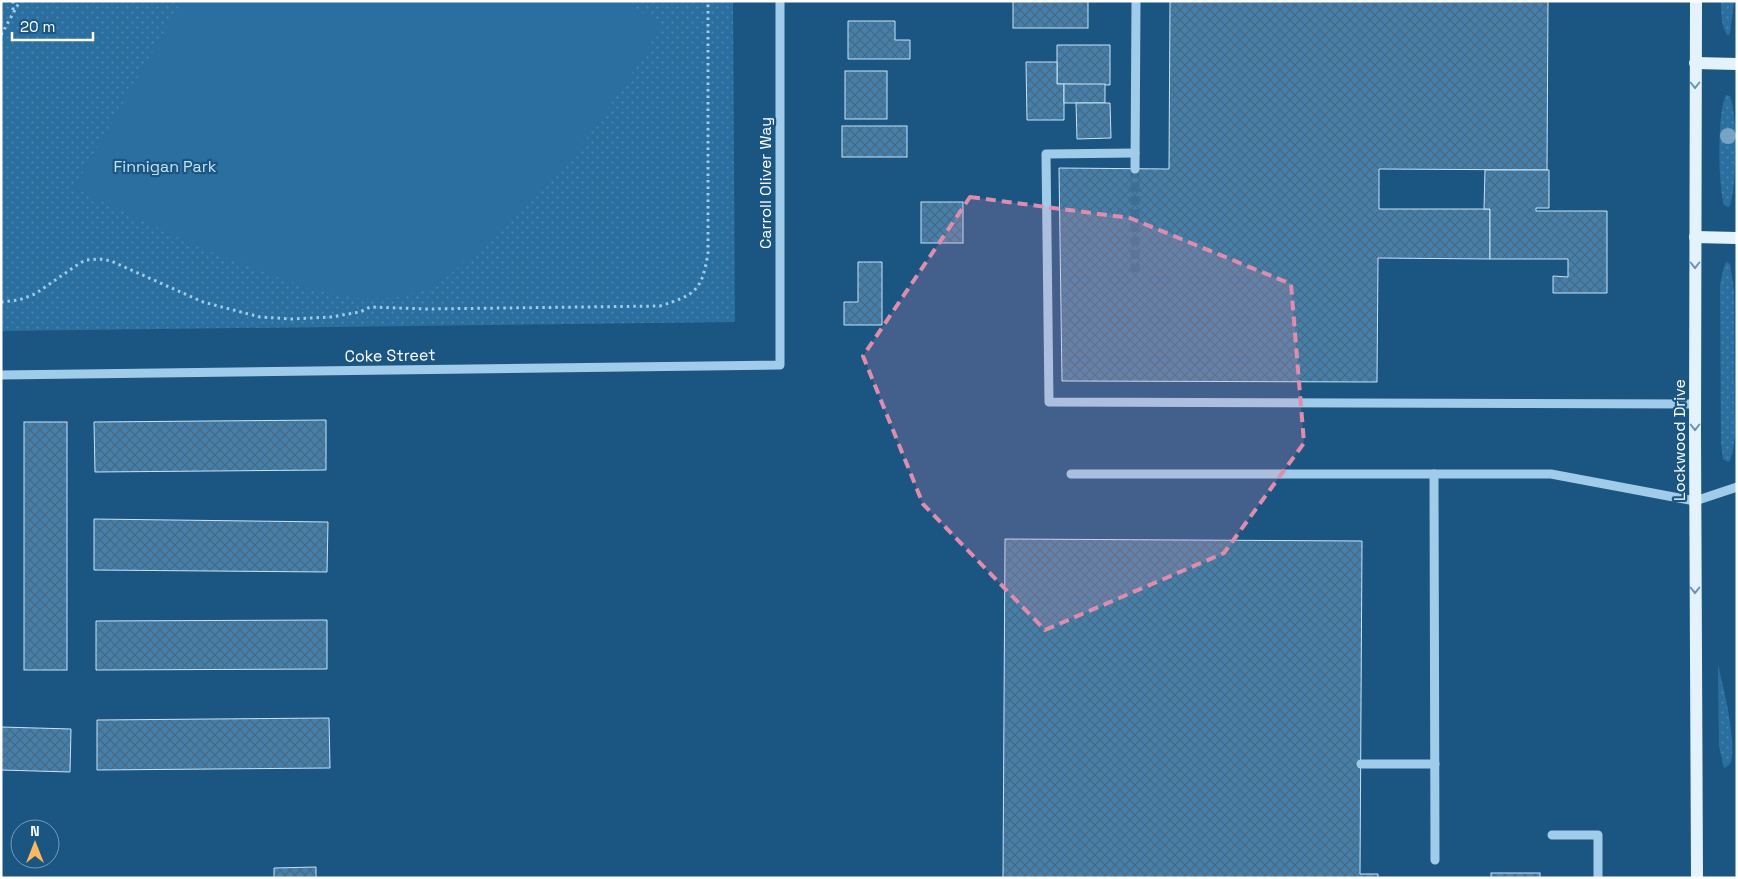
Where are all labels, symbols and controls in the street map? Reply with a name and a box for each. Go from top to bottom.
scale bar [12,10,94,42]
text: 20 m [20,17,55,36]
one-way arrow [1690,82,1700,89]
street label: Carroll Oliver Way [755,117,776,249]
park label: Finnigan Park [114,156,217,177]
one-way arrow [1690,262,1700,269]
street label: Coke Street [344,344,436,367]
street label: Lockwood Drive [1669,379,1690,501]
one-way arrow [1690,424,1700,432]
one-way arrow [1690,586,1700,594]
north arrow [10,819,60,869]
text: N [30,822,40,840]

